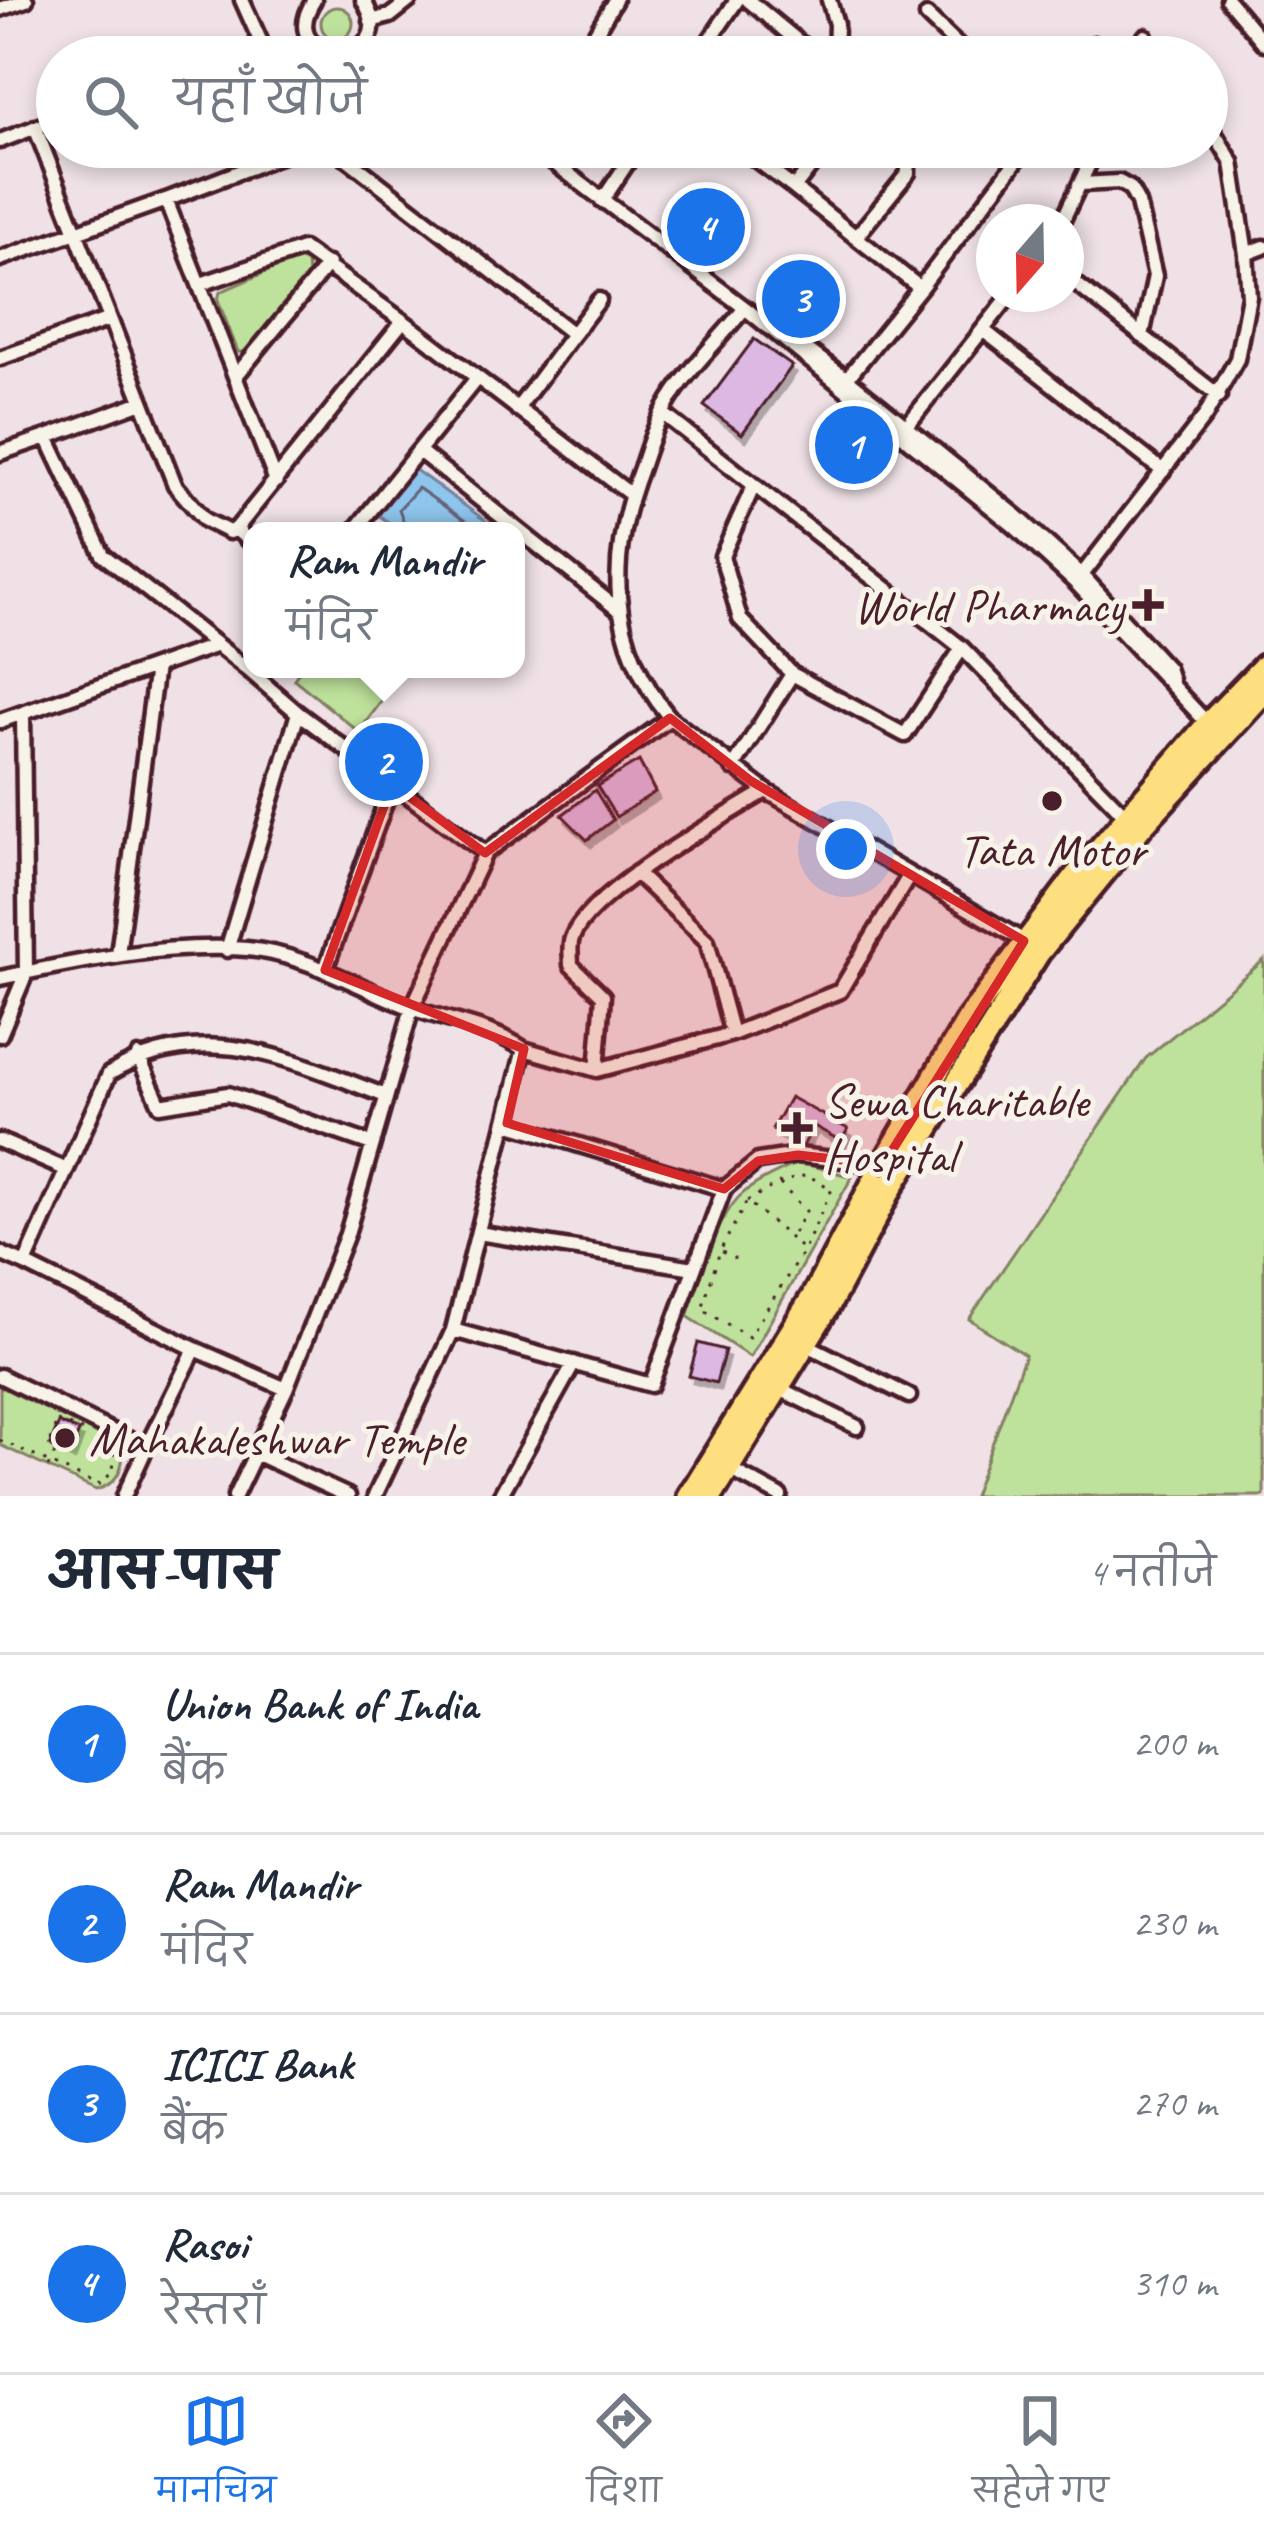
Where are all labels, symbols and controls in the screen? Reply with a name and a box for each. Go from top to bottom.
search box [36,36,1228,168]
icon: search [78,69,144,135]
text: यहाँ खोजें [174,71,367,128]
pin: 4 [667,182,745,272]
north arrow [976,204,1084,312]
pin: 3 [762,254,840,344]
pin: 1 [815,400,893,490]
popup [243,522,525,678]
text: Ram Mandir [286,532,482,589]
place label: World Pharmacy [854,576,1128,636]
marker: World Pharmacy [1135,592,1161,618]
text: मंदिर [286,602,376,651]
pin: 2 [345,717,423,807]
marker: Tata Motor [1039,788,1065,814]
your location [816,819,876,879]
place label: Tata Motor [958,820,1149,880]
place label: Sewa Charitable Hospital [824,1071,1092,1186]
marker: Sewa Charitable Hospital [781,1112,813,1144]
place label: Mahakaleshwar Temple [89,1409,467,1469]
marker: Mahakaleshwar Temple [52,1425,78,1451]
text: आस-पास [48,1539,277,1603]
text: 4 नतीजे [1088,1548,1216,1597]
text: Union Bank of India [162,1676,477,1733]
text: 1 [78,1719,96,1768]
text: 200 m [1132,1719,1216,1768]
text: बैंक [162,1746,225,1795]
text: Ram Mandir [162,1856,358,1913]
text: 2 [78,1899,96,1948]
text: 230 m [1132,1899,1216,1948]
text: मंदिर [162,1926,252,1975]
text: ICICI Bank [162,2036,353,2093]
text: 3 [78,2079,96,2128]
text: 270 m [1132,2079,1216,2128]
text: बैंक [162,2106,225,2155]
text: Rasoi [162,2216,247,2273]
text: 4 [78,2259,96,2308]
text: 310 m [1132,2259,1216,2308]
text: रेस्तराँ [162,2286,266,2335]
tab: मानचित्र [155,2388,276,2527]
tab: दिशा [587,2388,662,2527]
tab: सहेजे गए [972,2388,1109,2527]

